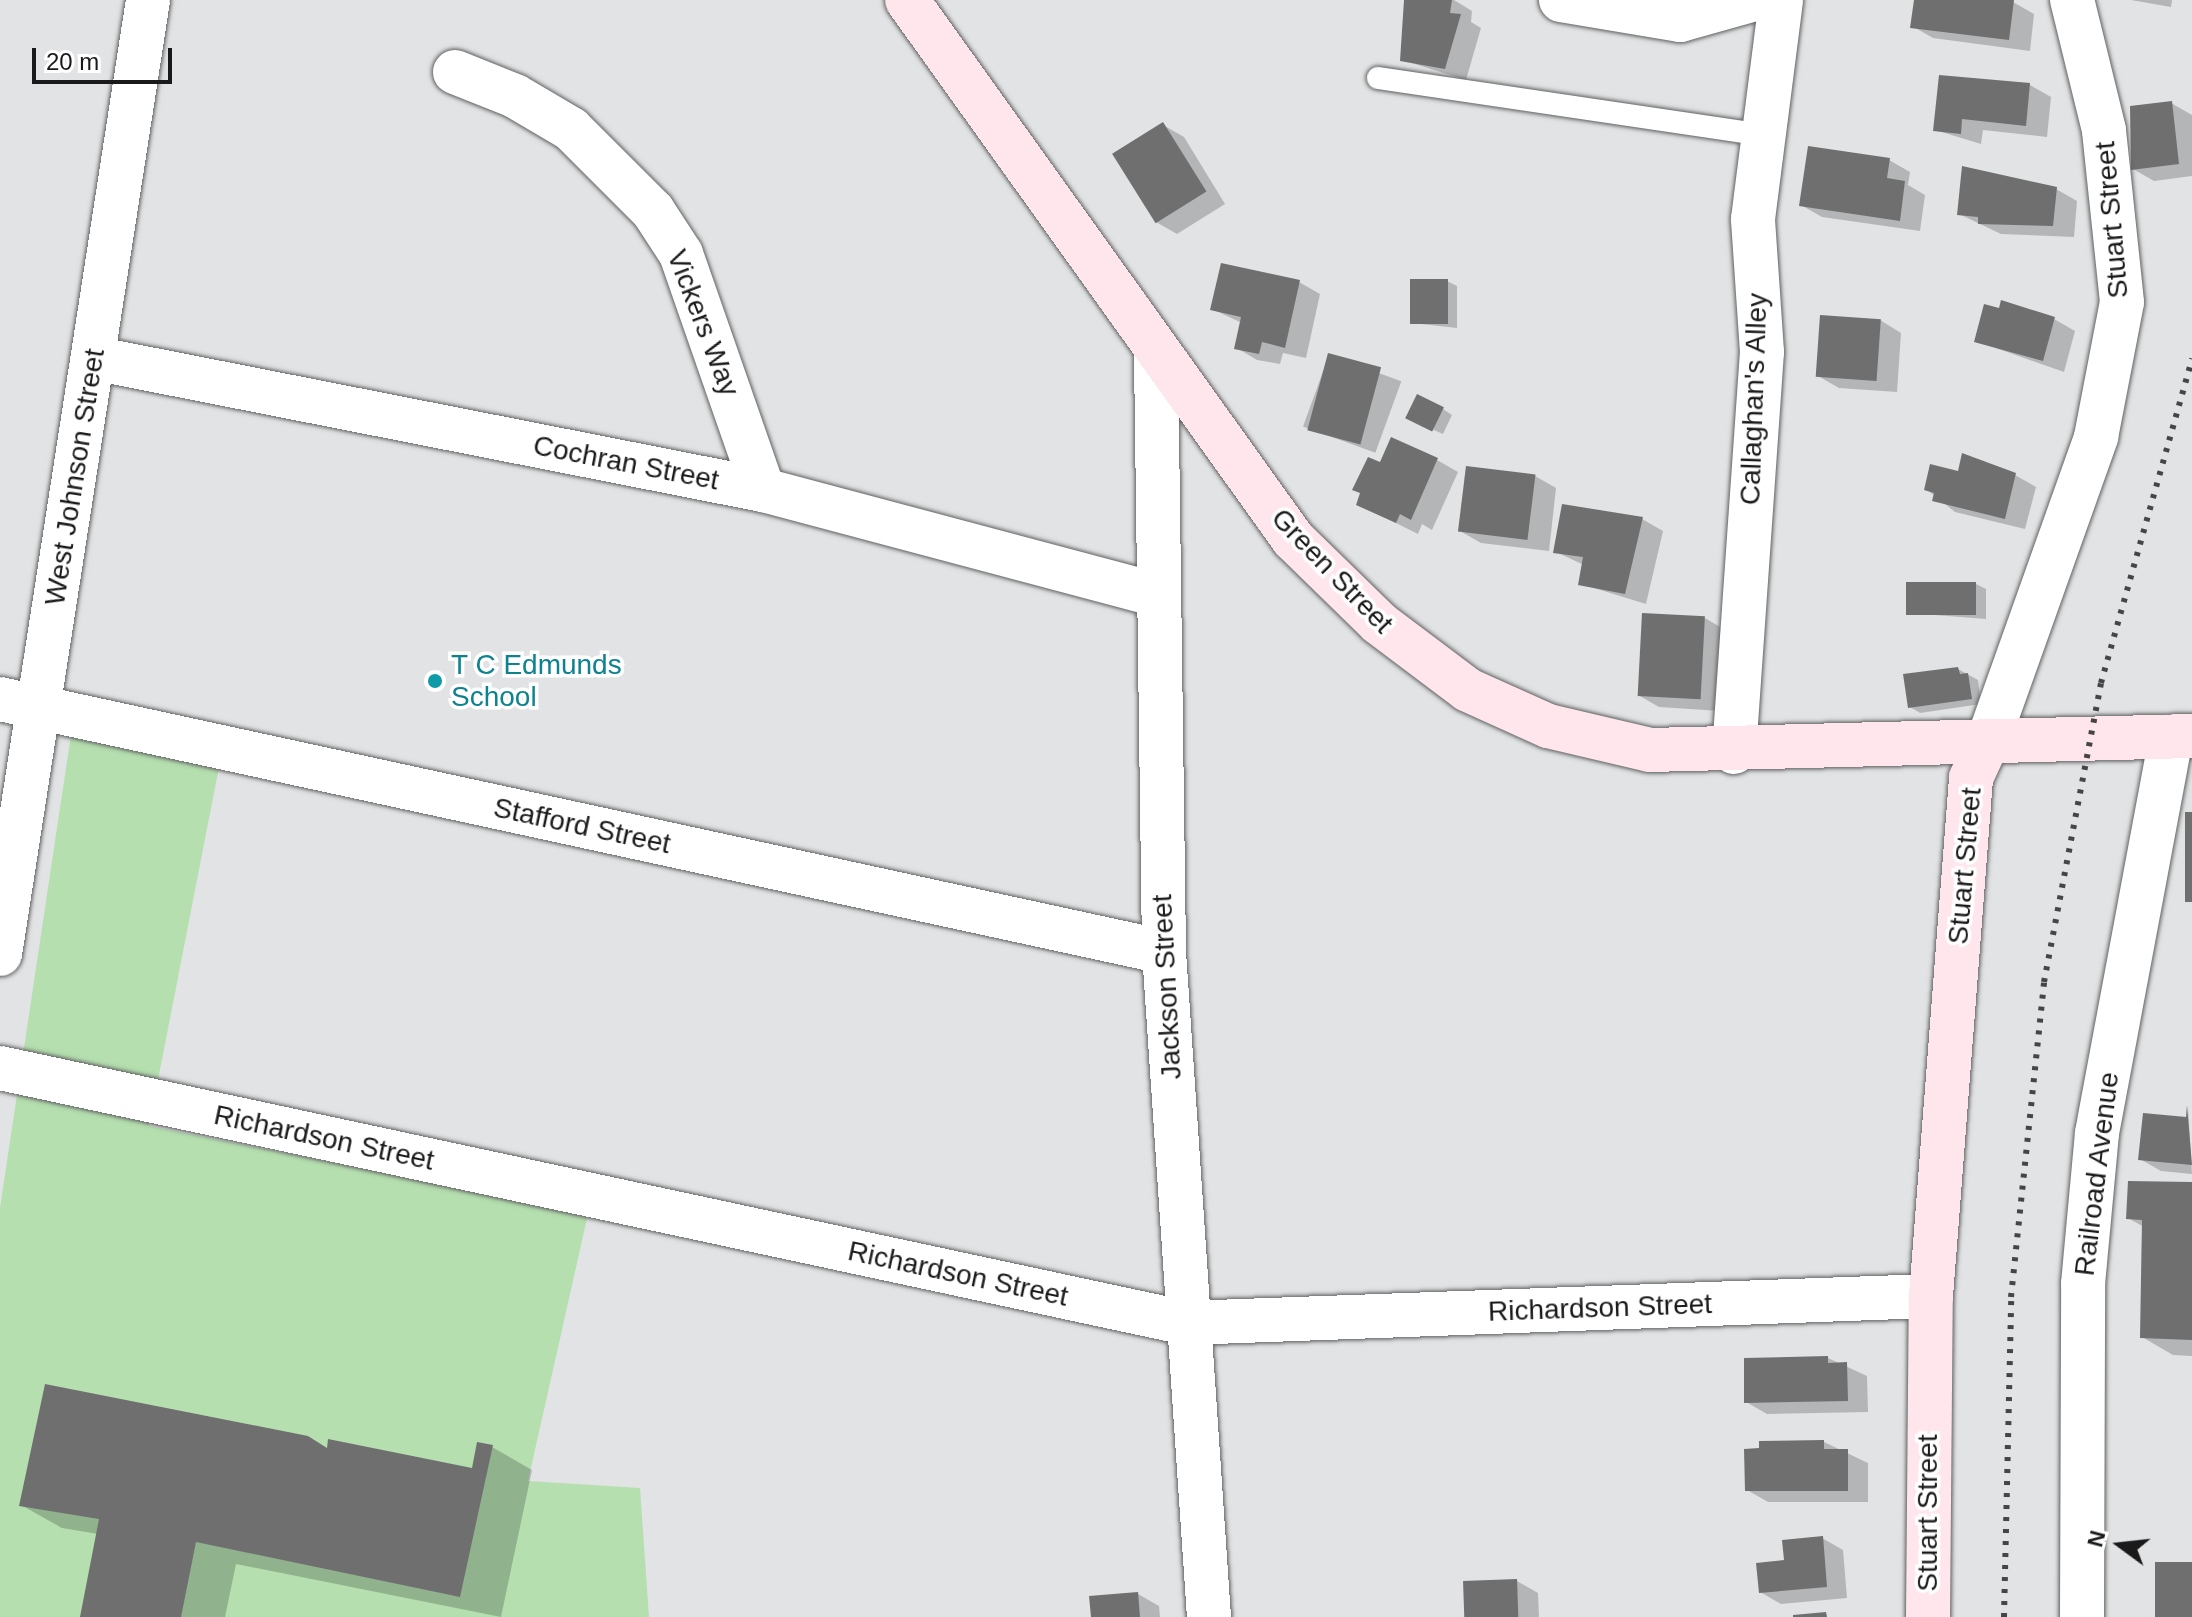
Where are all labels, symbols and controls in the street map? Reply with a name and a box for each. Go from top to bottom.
scale bar [36,32,176,82]
text: 20 m [46,48,99,75]
street label: Stuart Street [2088,140,2136,300]
street label: Vickers Way [660,245,746,401]
street label: Callaghan's Alley [1733,292,1775,506]
street label: West Johnson Street [38,346,112,608]
street label: Cochran Street [530,429,722,497]
street label: Green Street [1264,502,1400,640]
place label: T C Edmunds School [451,648,622,714]
marker: T C Edmunds School [426,672,444,690]
street label: Stuart Street [1941,786,1989,946]
street label: Stafford Street [490,791,674,861]
street label: Jackson Street [1145,894,1189,1080]
street label: Railroad Avenue [2068,1069,2126,1279]
street label: Richardson Street [211,1098,437,1178]
street label: Richardson Street [845,1234,1071,1314]
street label: Richardson Street [1487,1287,1713,1329]
street label: Stuart Street [1911,1434,1945,1592]
north arrow [2080,1505,2160,1585]
text: N [2082,1528,2110,1550]

